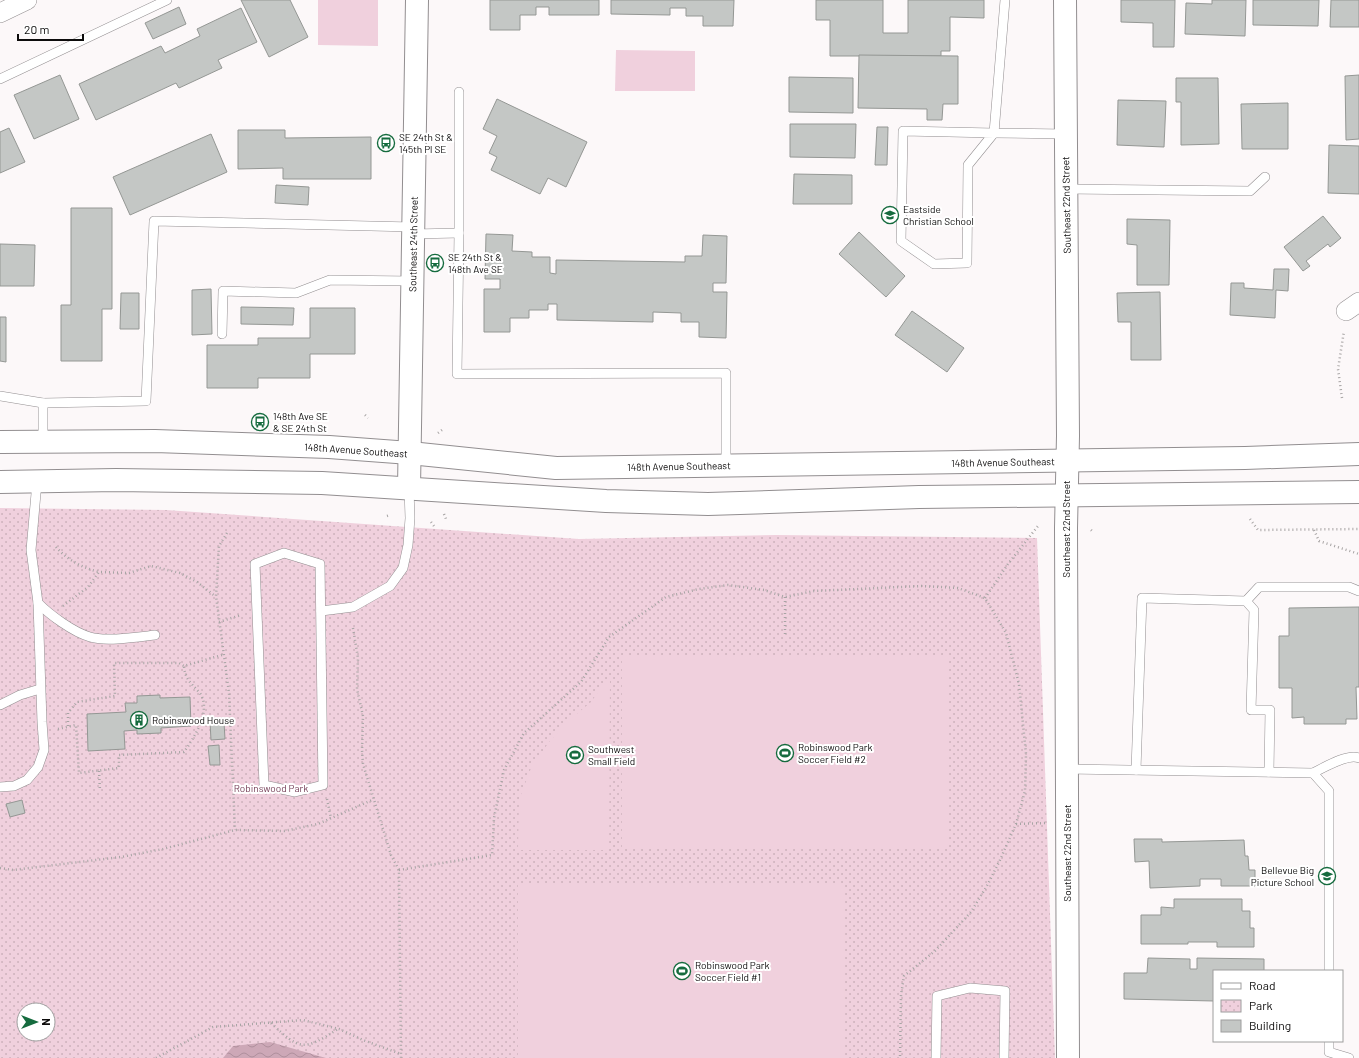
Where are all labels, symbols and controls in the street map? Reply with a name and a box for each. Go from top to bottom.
scale bar [18,16,83,42]
text: 20 m [24,22,50,36]
place label: SE 24th St & 145th Pl SE [399,131,453,155]
bus stop icon: SE 24th St & 145th Pl SE [376,133,396,153]
street label: Southeast 22nd Street [1059,156,1073,254]
street label: Southeast 24th Street [406,196,420,292]
place label: Eastside Christian School [903,203,974,227]
school or university icon: Eastside Christian School [880,205,900,225]
place label: SE 24th St & 148th Ave SE [448,251,503,275]
bus stop icon: SE 24th St & 148th Ave SE [425,253,445,273]
place label: 148th Ave SE & SE 24th St [273,410,328,434]
bus stop icon: 148th Ave SE & SE 24th St [250,412,270,432]
street label: 148th Avenue Southeast [304,440,408,460]
street label: 148th Avenue Southeast [951,455,1055,469]
street label: 148th Avenue Southeast [627,459,731,473]
street label: Southeast 22nd Street [1060,480,1072,578]
building icon: Robinswood House [129,710,149,730]
place label: Robinswood House [152,714,234,726]
place label: Robinswood Park Soccer Field #2 [798,741,873,765]
place label: Southwest Small Field [588,743,635,767]
sports icon: Robinswood Park Soccer Field #2 [775,743,795,763]
sports icon: Southwest Small Field [565,745,585,765]
park label: Robinswood Park [234,782,308,794]
street label: Southeast 22nd Street [1061,804,1073,902]
place label: Bellevue Big Picture School [1251,864,1314,888]
school or university icon: Bellevue Big Picture School [1317,866,1337,886]
place label: Robinswood Park Soccer Field #1 [695,959,770,983]
sports icon: Robinswood Park Soccer Field #1 [672,961,692,981]
legend [1213,970,1343,1042]
text: Road [1249,978,1276,992]
text: Park [1249,998,1273,1012]
north arrow [16,1002,56,1042]
text: N [40,1018,53,1026]
text: Building [1249,1018,1291,1032]

